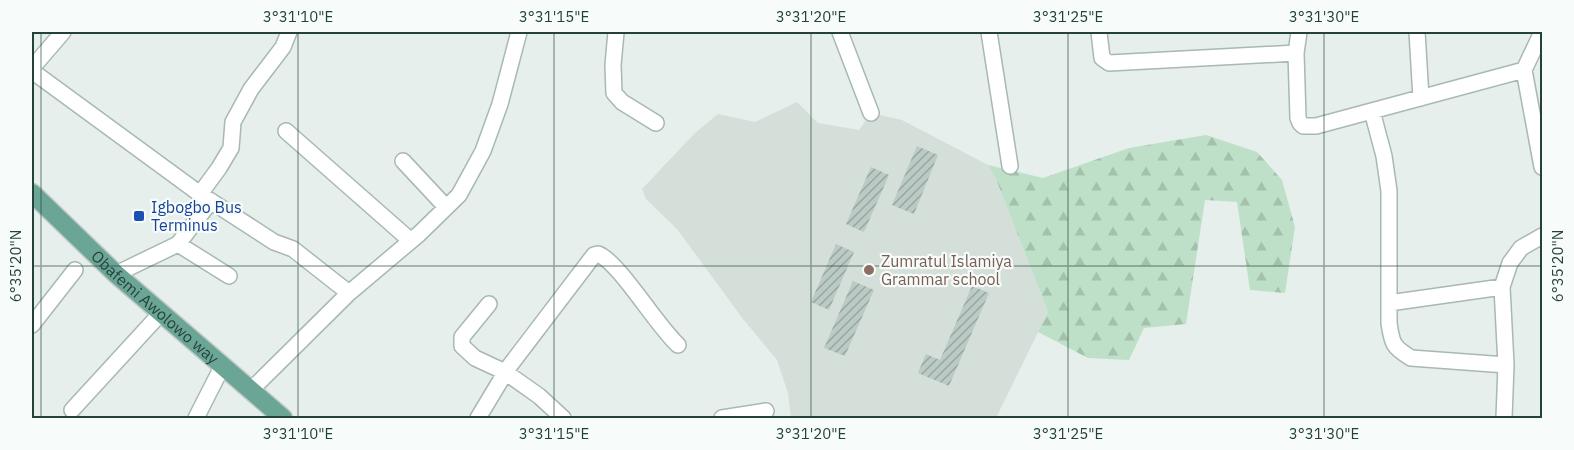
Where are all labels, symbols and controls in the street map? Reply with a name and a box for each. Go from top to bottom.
text: 3°31'10"E [263,7,333,26]
text: 3°31'15"E [519,7,589,26]
text: 3°31'20"E [776,7,846,26]
text: 3°31'25"E [1033,7,1103,26]
text: 3°31'30"E [1289,7,1359,26]
place label: Igbogbo Bus Terminus [151,197,242,235]
marker: Igbogbo Bus Terminus [132,209,146,223]
text: 6°35'20"N [6,230,25,302]
text: 6°35'20"N [1548,230,1567,302]
street label: Obafemi Awolowo way [87,246,223,368]
place label: Zumratul Islamiya Grammar school [881,251,1012,289]
marker: Zumratul Islamiya Grammar school [862,263,876,277]
text: 3°31'10"E [263,424,333,443]
text: 3°31'15"E [519,424,589,443]
text: 3°31'20"E [776,424,846,443]
text: 3°31'25"E [1033,424,1103,443]
text: 3°31'30"E [1289,424,1359,443]

